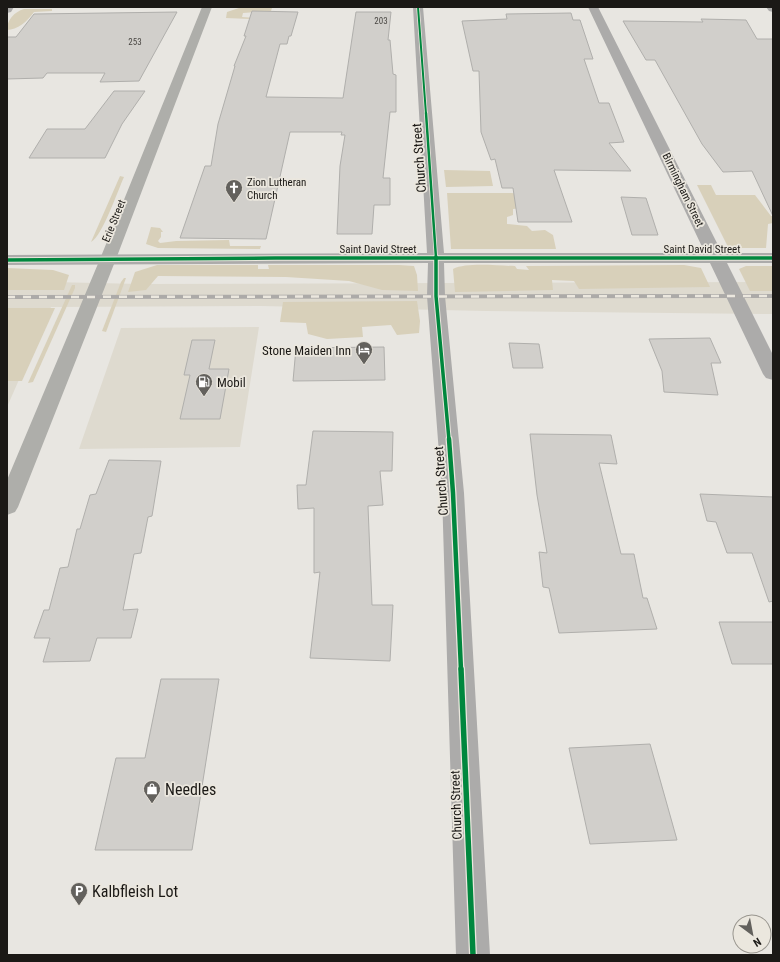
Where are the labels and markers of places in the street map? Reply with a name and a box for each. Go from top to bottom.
place label: Zion Lutheran Church [247,176,306,202]
church icon: Zion Lutheran Church [224,178,244,203]
hotel icon: Stone Maiden Inn [354,340,374,365]
place label: Stone Maiden Inn [262,343,351,358]
fuel station icon: Mobil [194,372,214,397]
place label: Mobil [217,375,246,390]
shop icon: Needles [142,779,162,804]
place label: Needles [165,780,216,799]
parking icon: Kalbfleish Lot [69,881,89,906]
place label: Kalbfleish Lot [92,882,179,901]

